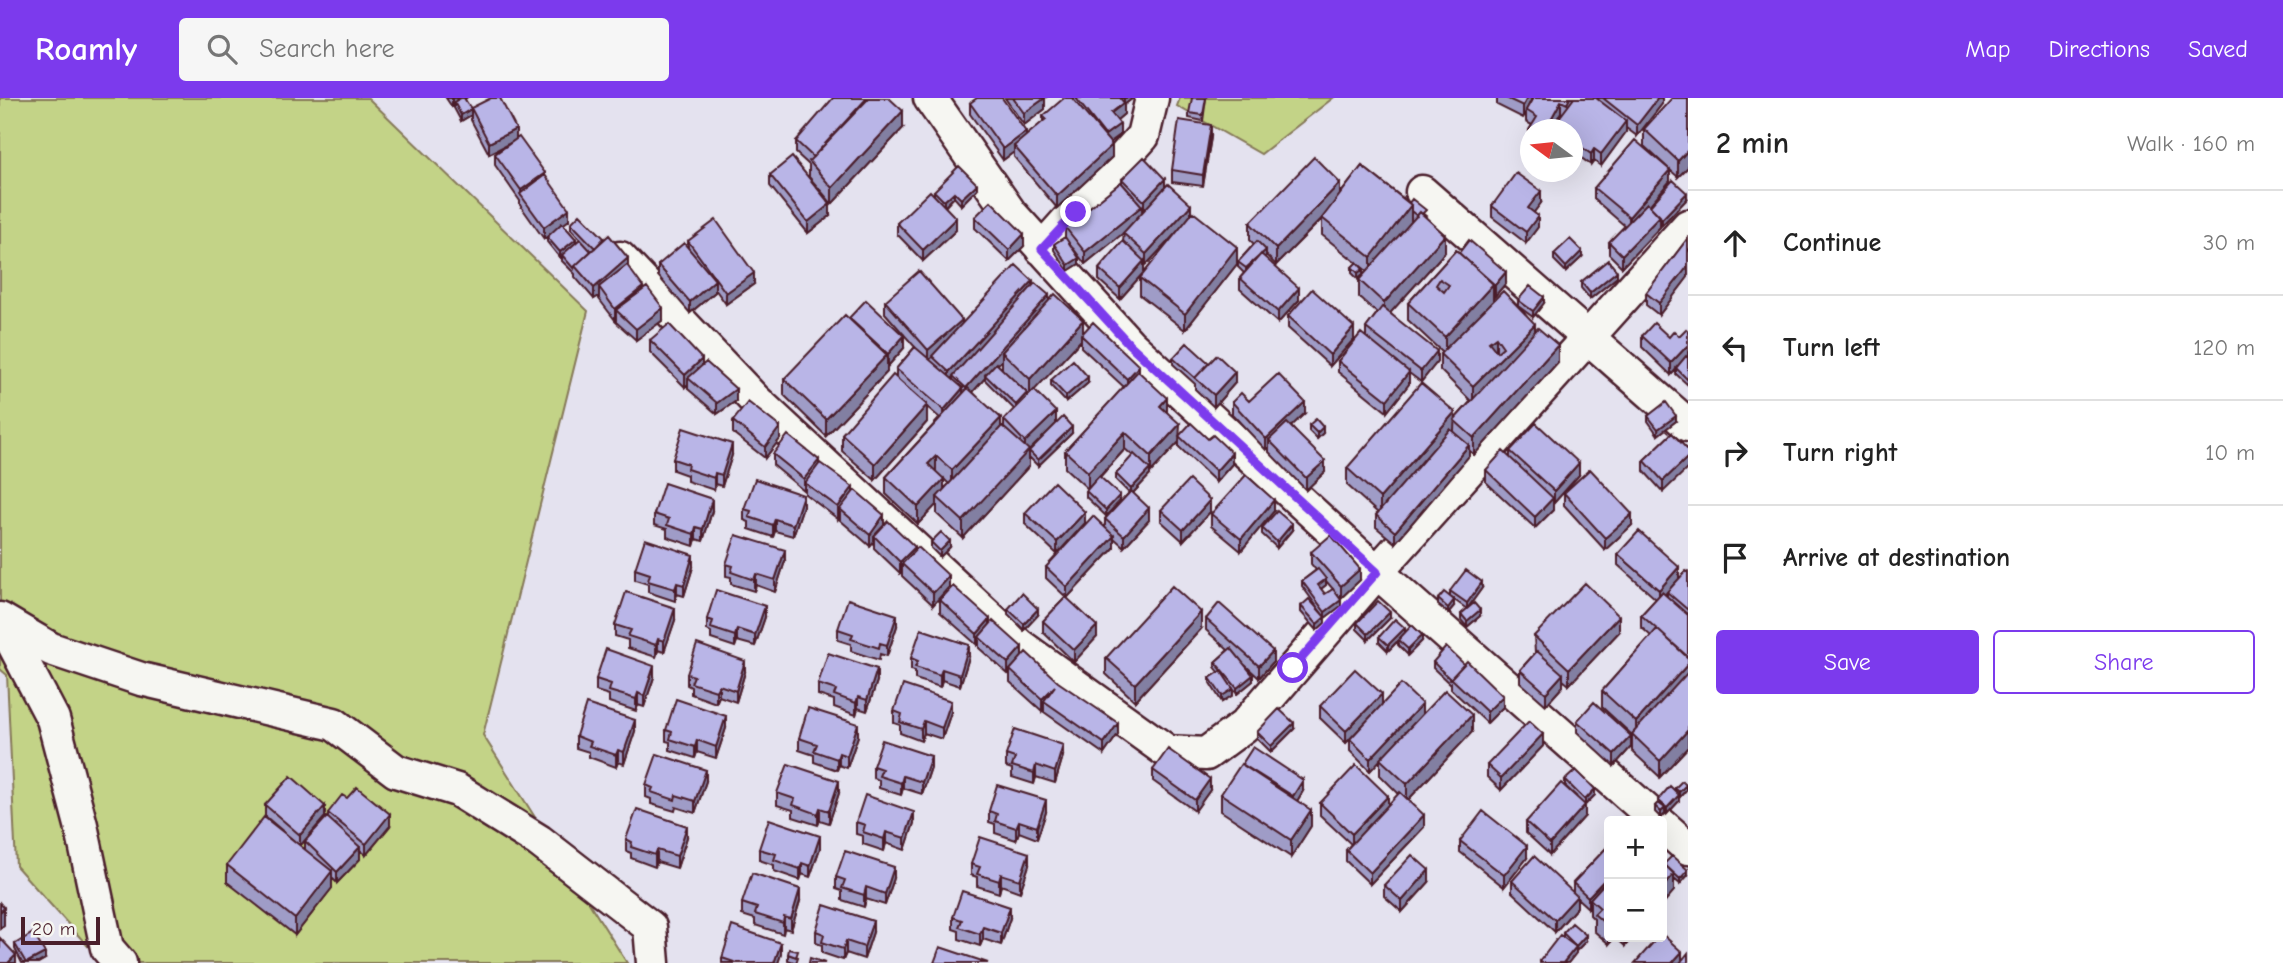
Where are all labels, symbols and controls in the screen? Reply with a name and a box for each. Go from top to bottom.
search box [179,18,669,81]
text: Roamly [35,30,137,68]
icon: search [203,30,241,68]
text: Search here [259,34,395,64]
text: Map [1965,35,2011,63]
text: Directions [2049,35,2150,63]
text: Saved [2188,35,2248,63]
north arrow [1520,119,1583,182]
text: 2 min [1716,126,1789,161]
text: Walk · 160 m [2127,130,2255,157]
route end [1060,196,1091,227]
icon: ahead [1716,224,1754,262]
text: Continue [1783,228,1881,258]
text: 30 m [2203,229,2255,256]
icon: left [1716,329,1754,367]
text: Turn left [1783,333,1880,363]
text: 120 m [2193,334,2255,361]
icon: right [1716,434,1754,472]
text: Turn right [1783,438,1897,468]
text: 10 m [2205,439,2255,466]
icon: arrive [1716,539,1754,577]
text: Arrive at destination [1783,543,2010,573]
button: Save [1716,630,1979,694]
button: Share [1993,630,2255,694]
route start [1277,652,1308,683]
map controls [1604,816,1667,942]
button: + [1604,816,1667,879]
button: − [1604,879,1667,942]
scale bar [21,914,100,946]
text: 20 m [32,918,76,940]

